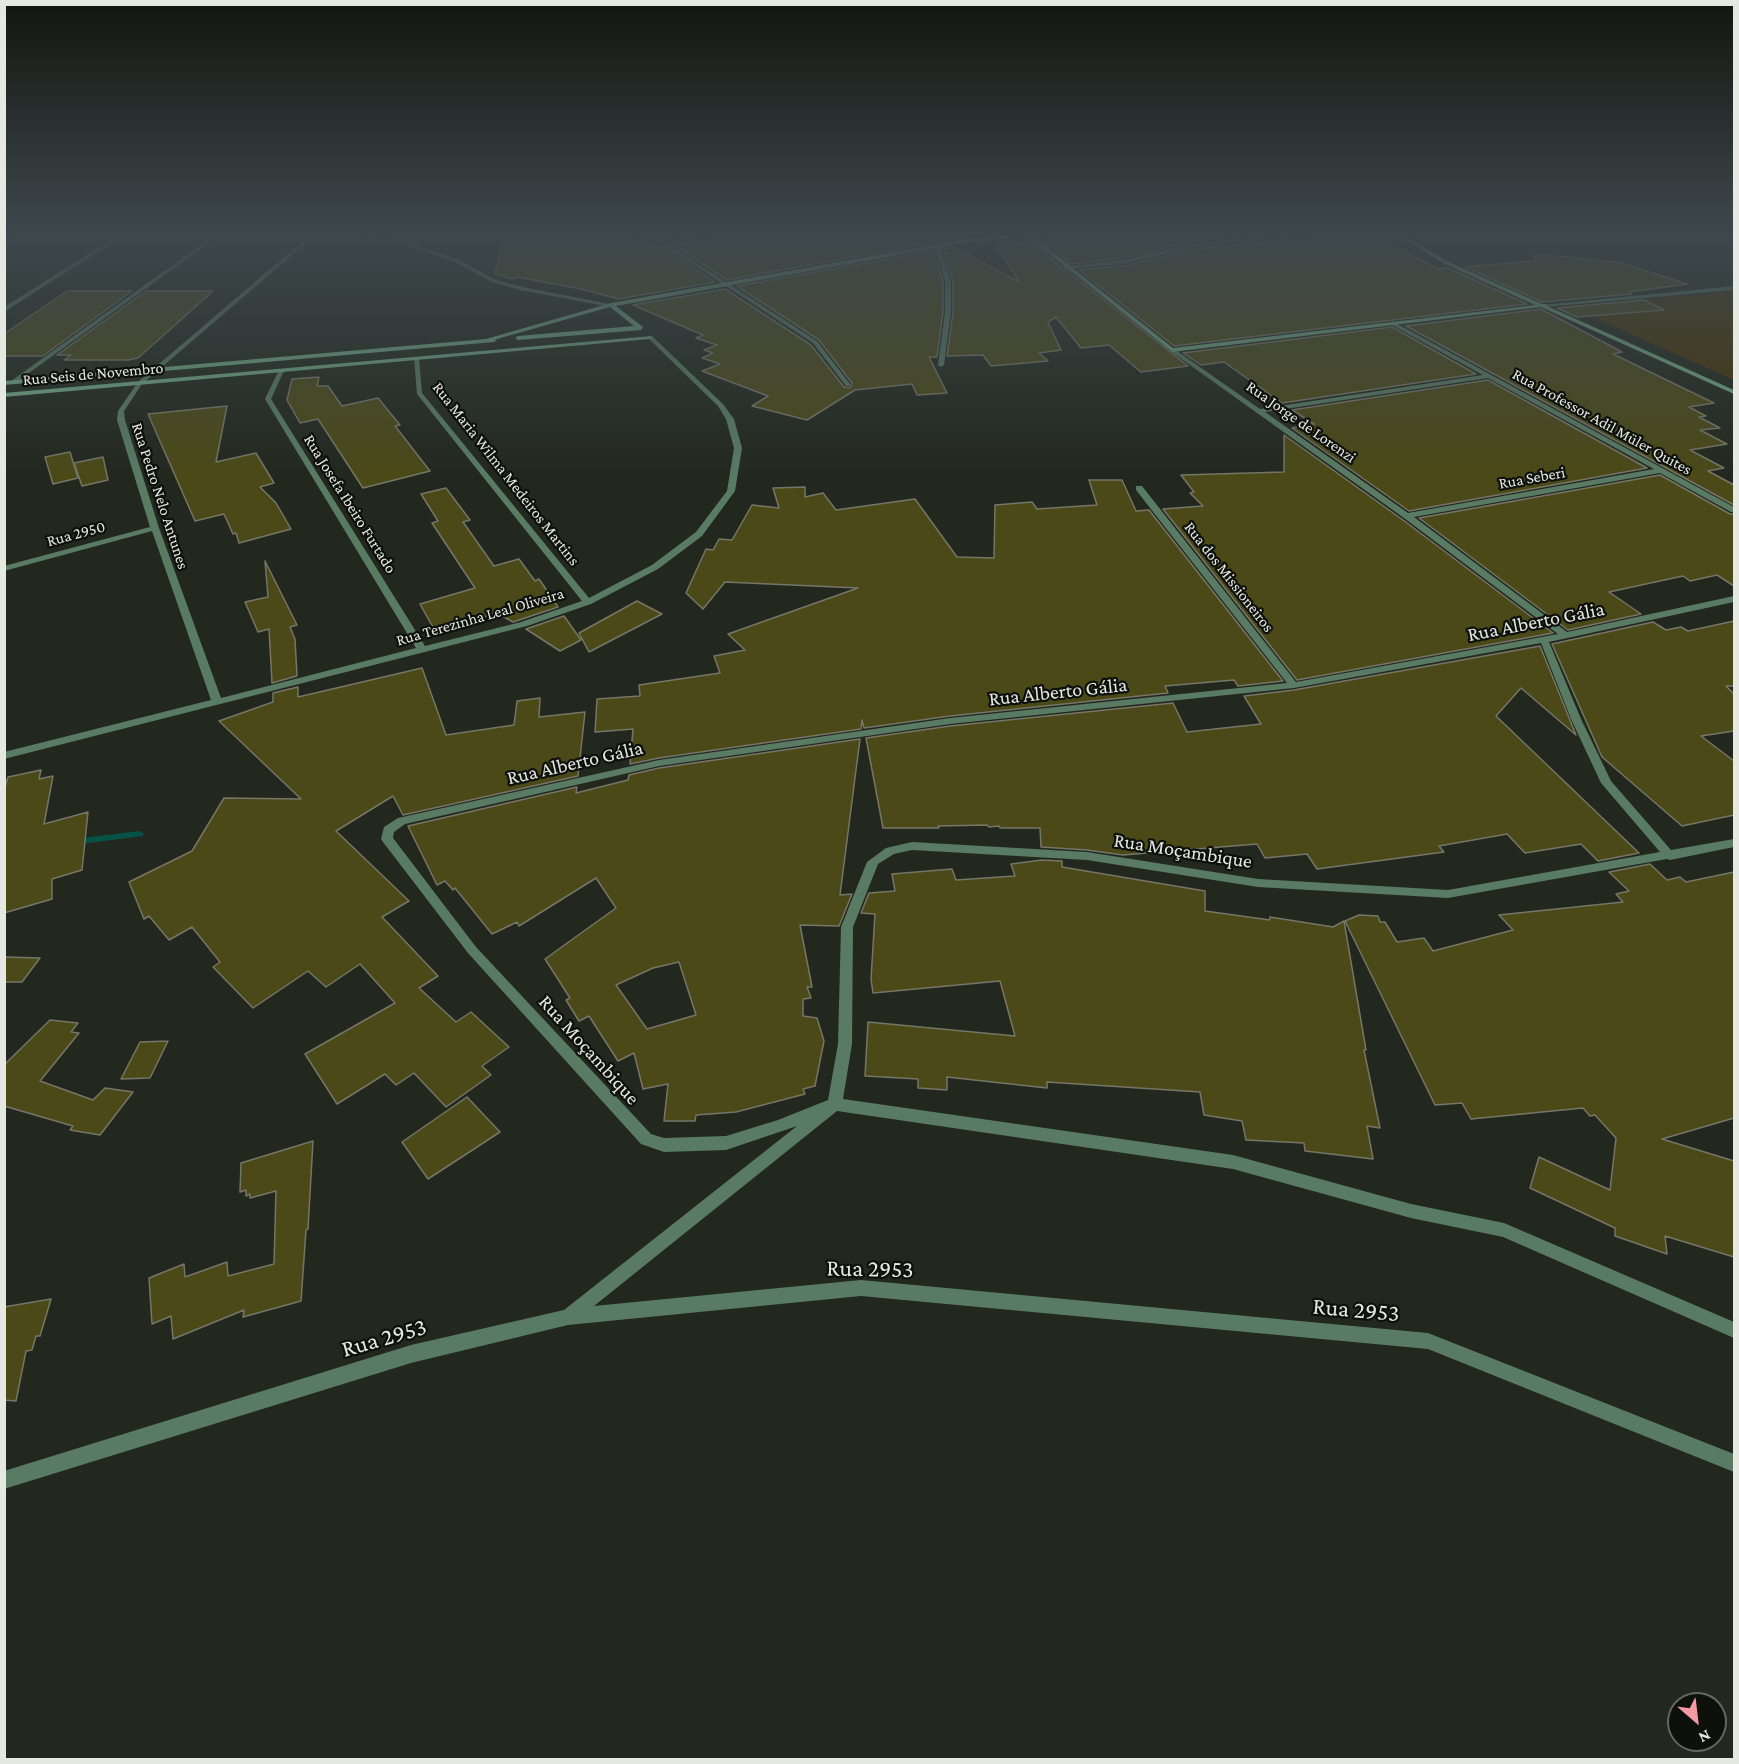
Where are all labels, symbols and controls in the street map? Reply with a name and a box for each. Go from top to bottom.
street label: Rua Seis de Novembro [22,358,164,390]
street label: Rua Professor Adil Müler Quites [1509,365,1695,479]
street label: Rua Jorge de Lorenzi [1242,377,1360,467]
street label: Rua Maria Wilma Medeiros Martins [428,378,584,570]
street label: Rua Pedro Nelo Antunes [127,420,193,572]
street label: Rua Josefa Ibeiro Furtado [299,431,401,577]
street label: Rua Seberi [1497,463,1567,493]
street label: Rua 2950 [45,517,107,551]
street label: Rua dos Missioneiros [1180,518,1278,636]
street label: Rua Terezinha Leal Oliveira [394,584,566,650]
street label: Rua Alberto Gália [1465,597,1607,647]
street label: Rua Alberto Gália [988,673,1128,711]
street label: Rua Alberto Gália [505,736,645,790]
street label: Rua Moçambique [1112,828,1254,874]
street label: Rua Moçambique [533,990,645,1110]
street label: Rua 2953 [826,1254,914,1284]
street label: Rua 2953 [1311,1292,1401,1328]
street label: Rua 2953 [338,1312,430,1364]
north arrow [1667,1692,1727,1752]
text: N [1696,1727,1714,1747]

